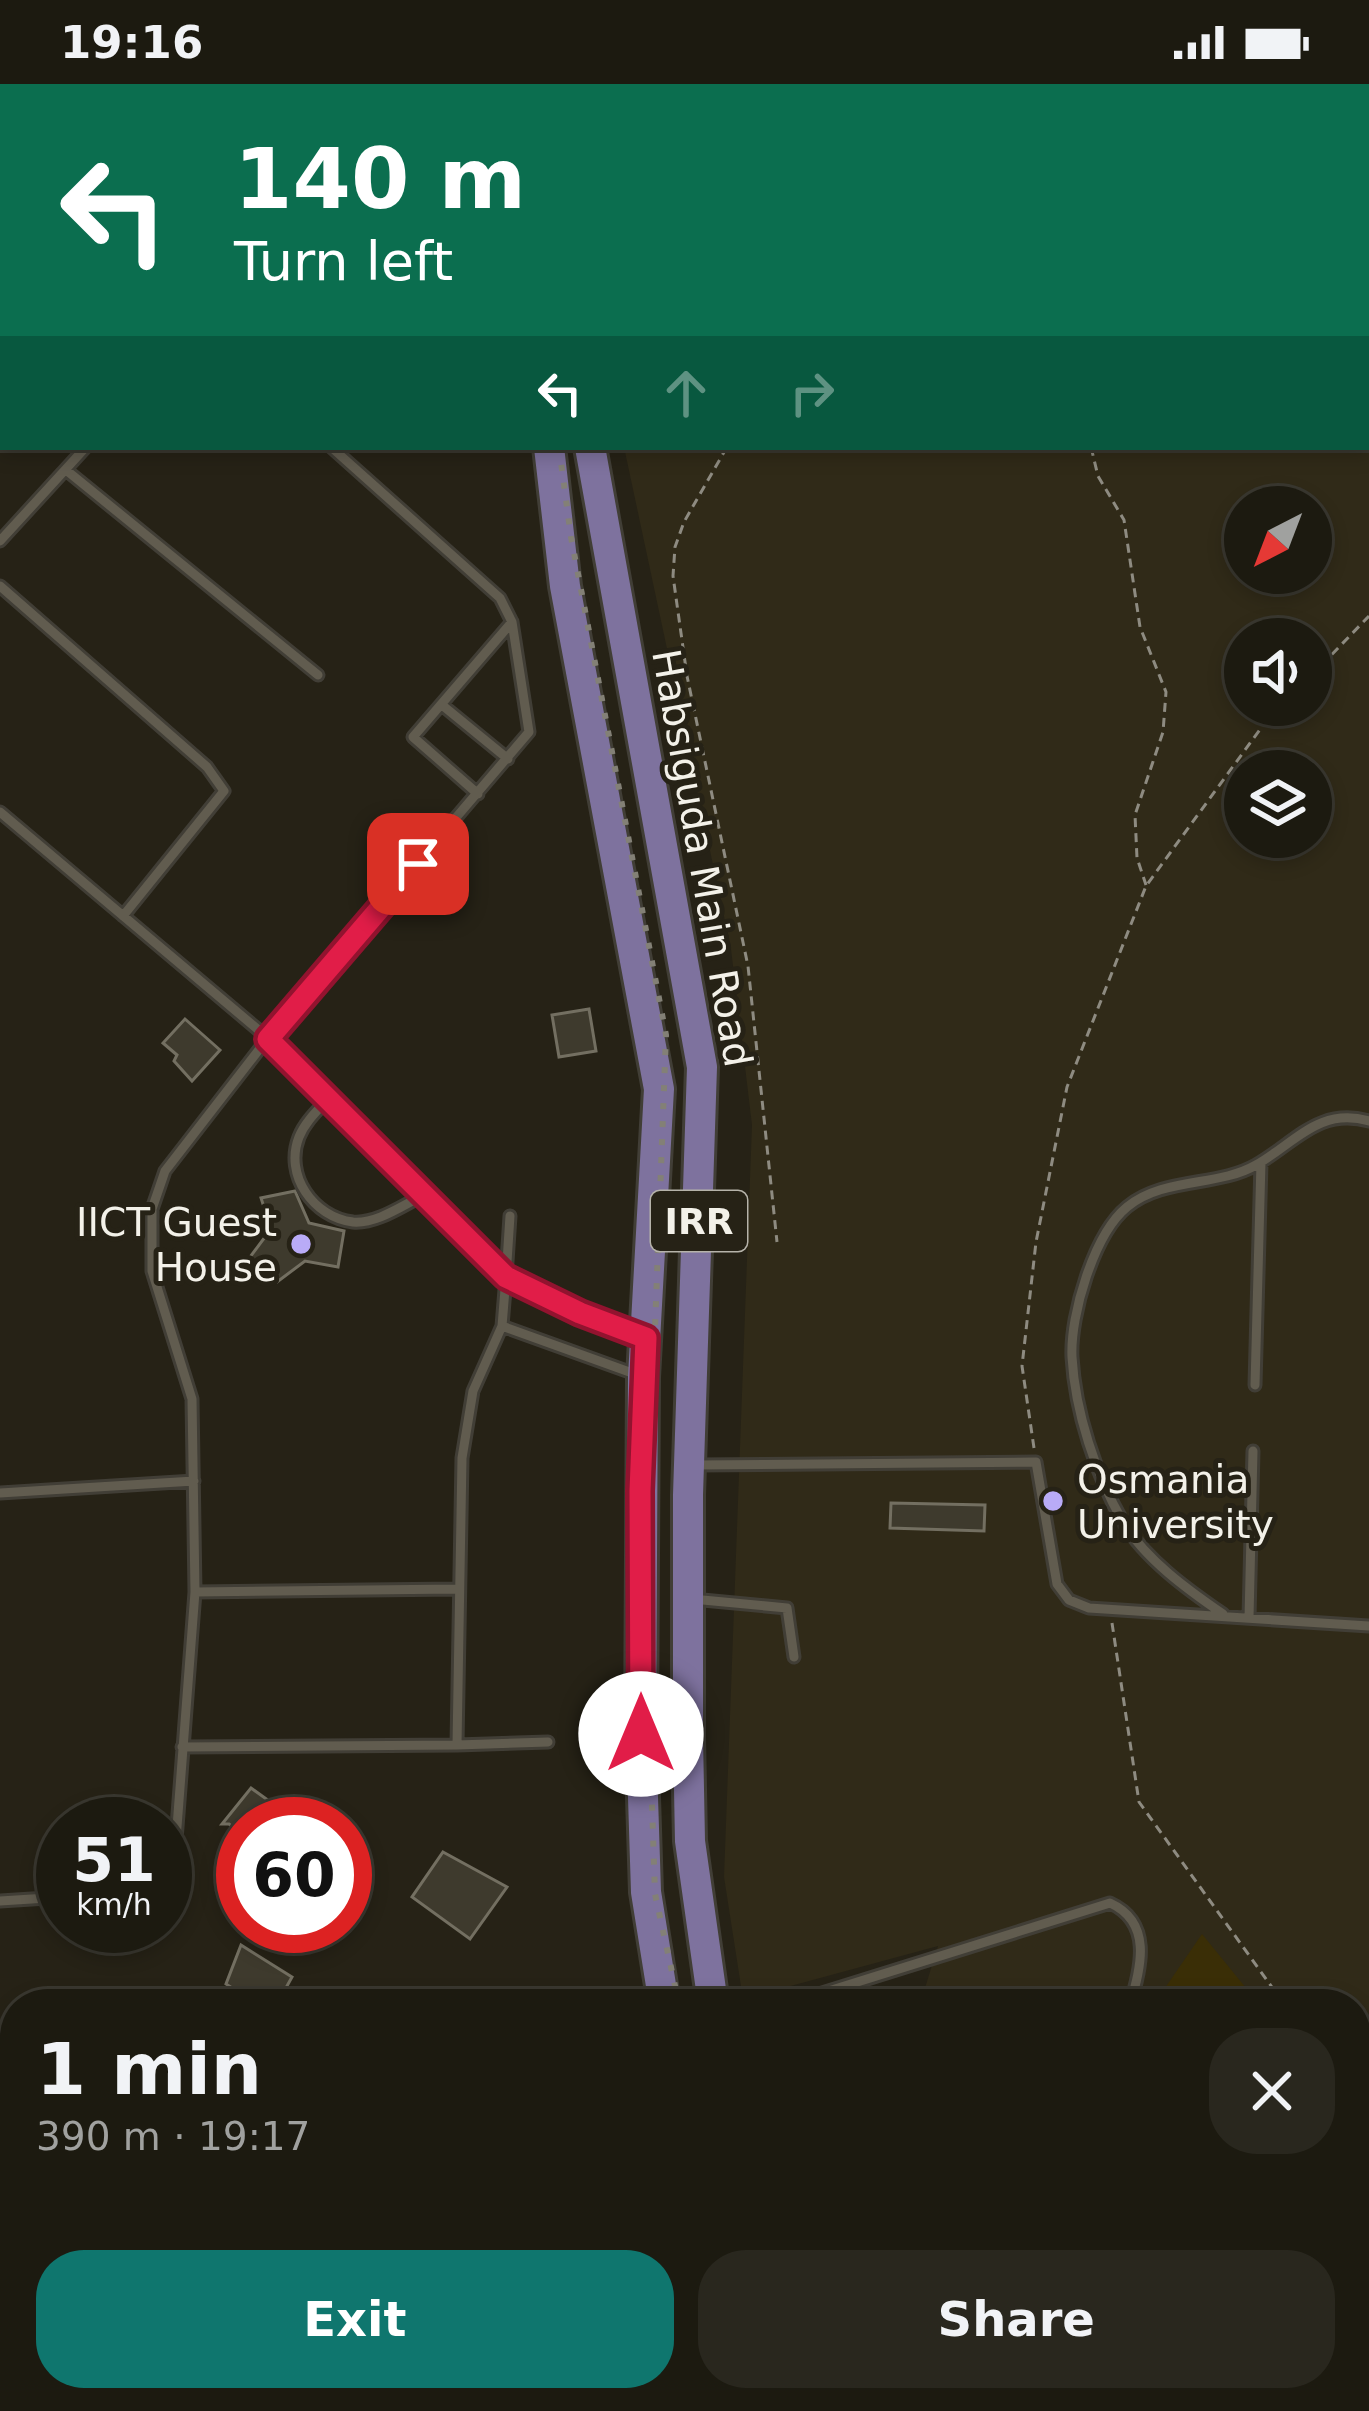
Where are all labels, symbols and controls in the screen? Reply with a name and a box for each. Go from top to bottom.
text: 19:16 [60,16,203,69]
text: 140 m [234,130,526,228]
icon: left [36,132,192,288]
text: Turn left [234,230,453,293]
icon: left [527,360,593,426]
icon: ahead [653,360,719,426]
icon: right [779,360,845,426]
north arrow [1224,486,1332,594]
map controls [1224,486,1332,858]
button: sound [1224,618,1332,726]
street label: Habsiguda Main Road [643,646,761,1070]
button: layers [1224,750,1332,858]
pin [367,813,469,915]
icon: arrive [385,831,451,897]
road number: IRR [651,1191,747,1251]
place label: IICT Guest House [76,1200,277,1290]
marker: IICT Guest House [288,1231,314,1257]
place label: Osmania University [1077,1457,1274,1547]
marker: Osmania University [1040,1488,1066,1514]
position arrow [578,1671,704,1797]
speed limit sign: 60 [216,1797,372,1953]
text: 51 [72,1825,156,1895]
text: km/h [76,1887,152,1922]
text: 1 min [36,2027,262,2111]
button: close [1209,2028,1335,2154]
text: 390 m · 19:17 [36,2114,310,2159]
button: Exit [36,2250,674,2388]
button: Share [698,2250,1335,2388]

